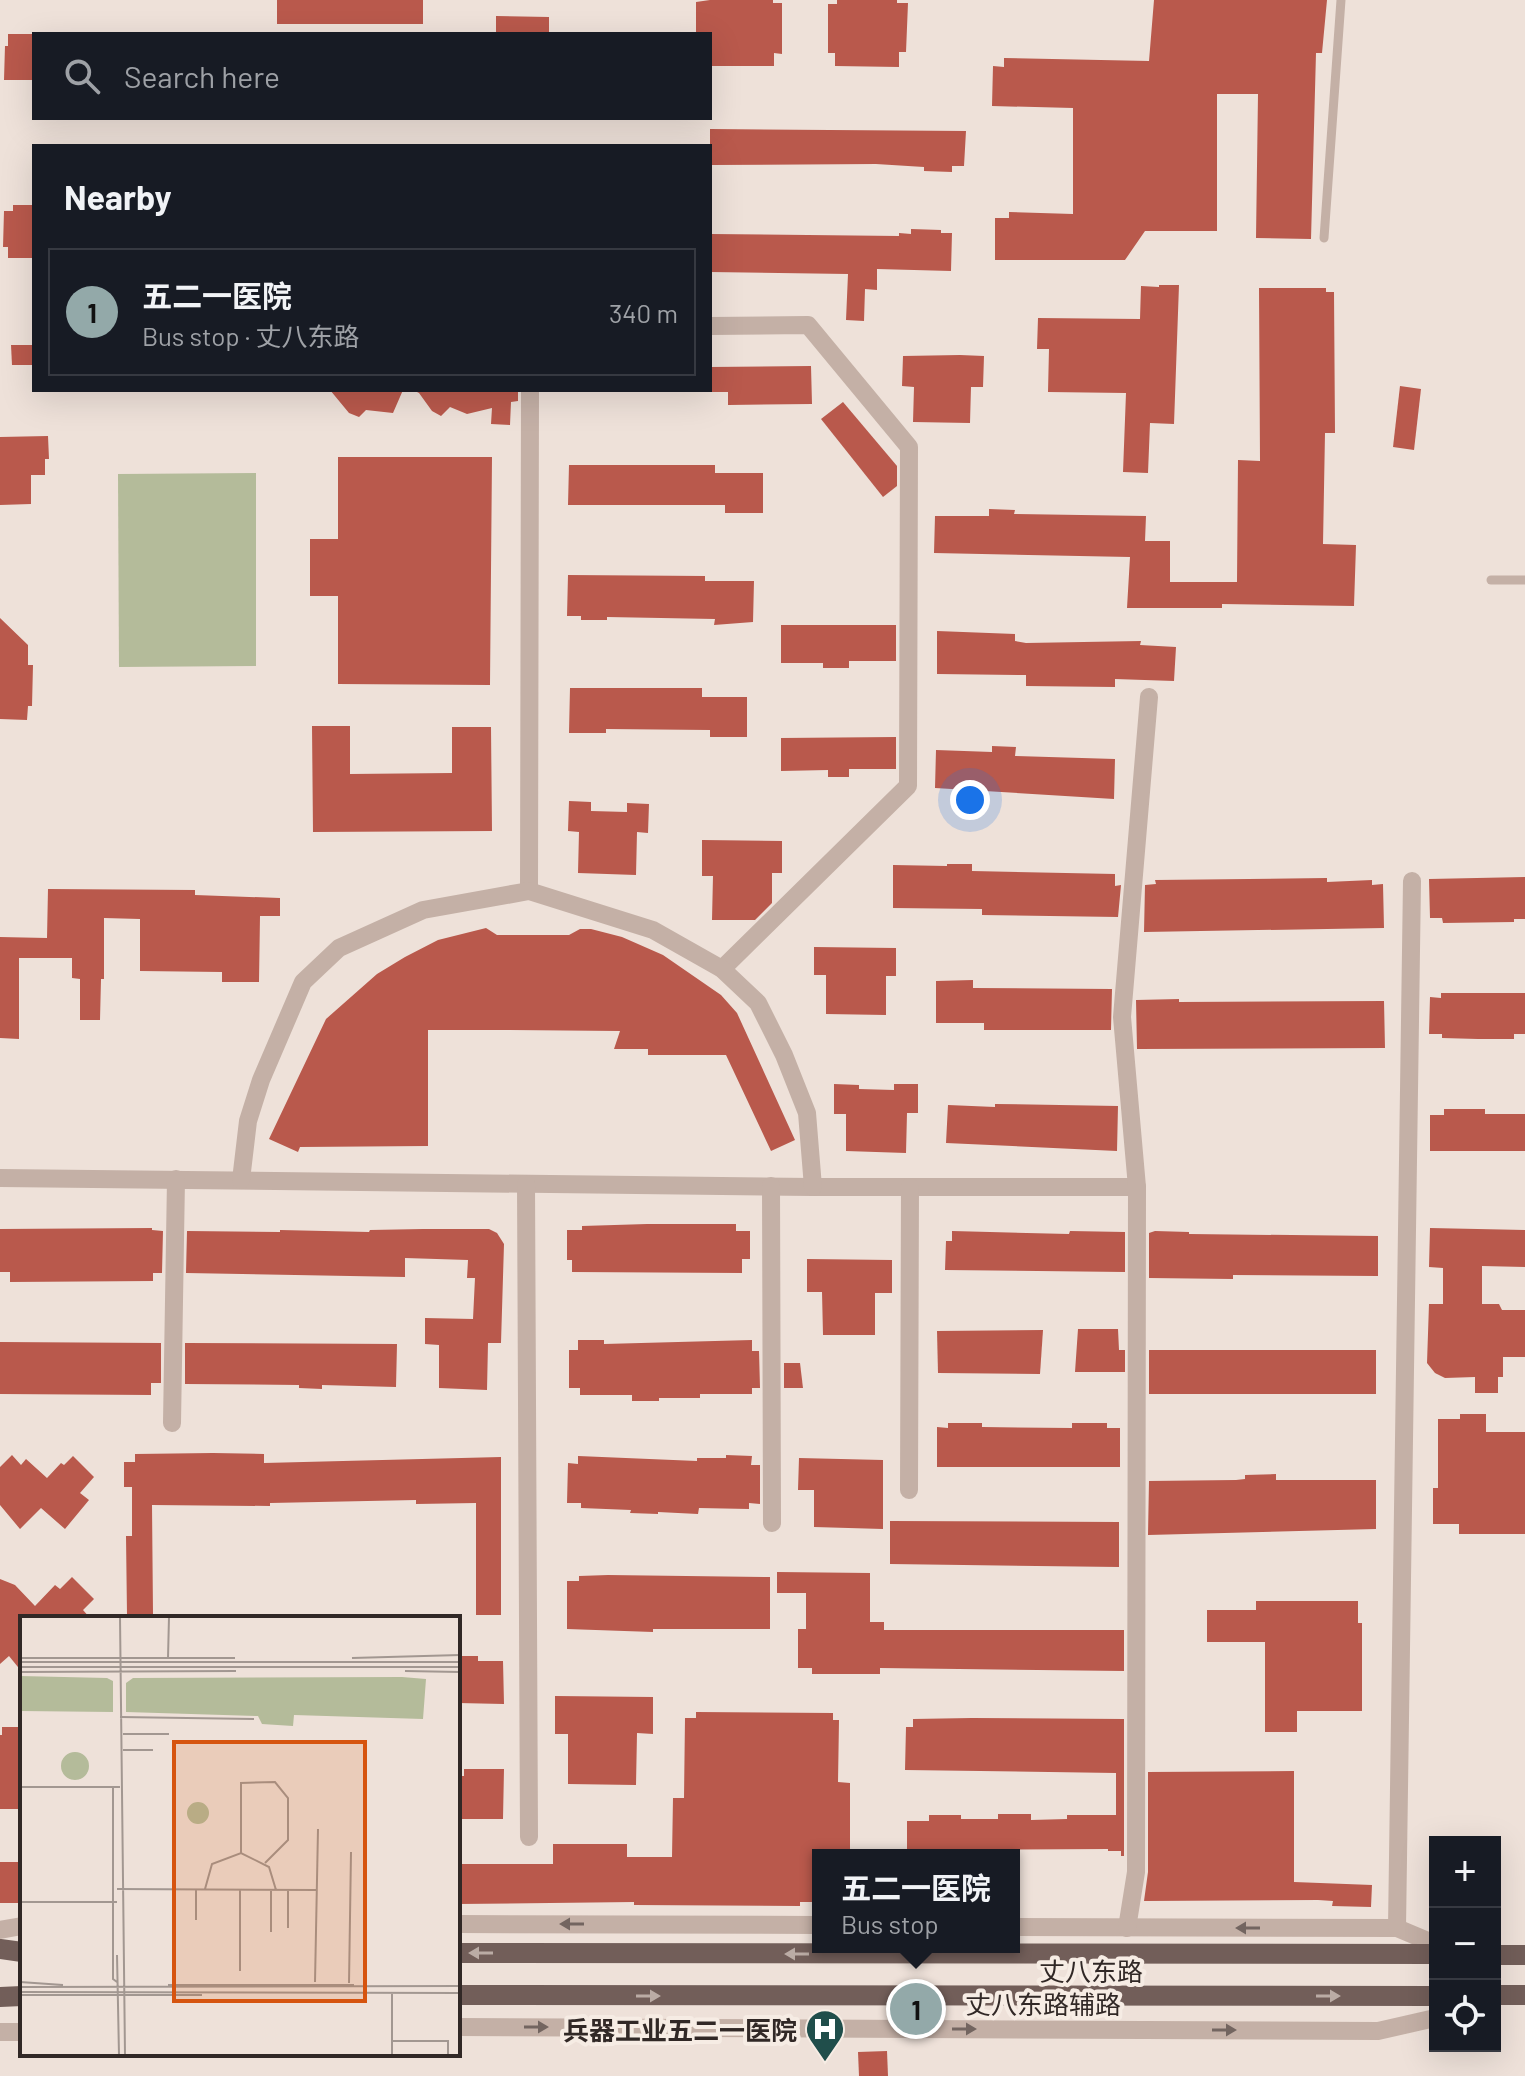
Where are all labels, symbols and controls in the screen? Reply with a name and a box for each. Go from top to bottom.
search box [32,32,712,120]
icon: search [60,54,104,98]
text: Search here [124,58,280,94]
text: Nearby [64,176,172,217]
text: 五二一医院 [142,277,292,313]
text: 1 [87,297,97,328]
text: 340 m [609,297,678,328]
text: Bus stop · 丈八东路 [142,320,360,351]
your location [950,780,990,820]
inset map [20,1616,460,2056]
map controls [1429,1836,1501,2052]
button: + [1429,1836,1501,1908]
popup [812,1849,1020,1953]
text: 五二一医院 [841,1869,991,1905]
text: Bus stop [841,1908,939,1939]
button: − [1429,1908,1501,1980]
one-way arrow [559,1918,584,1930]
one-way arrow [1235,1922,1260,1934]
one-way arrow [468,1947,493,1959]
one-way arrow [784,1948,809,1960]
street label: 丈八东路 [1039,1955,1143,1986]
pin: 1 [890,1979,942,2039]
button: locate [1429,1980,1501,2052]
street label: 丈八东路辅路 [965,1988,1121,2019]
one-way arrow [636,1990,661,2002]
one-way arrow [1316,1990,1341,2002]
hospital icon: 兵器工业五二一医院 [804,2008,846,2063]
place label: 兵器工业五二一医院 [563,2014,797,2045]
one-way arrow [524,2021,549,2033]
one-way arrow [952,2023,977,2035]
one-way arrow [1212,2024,1237,2036]

